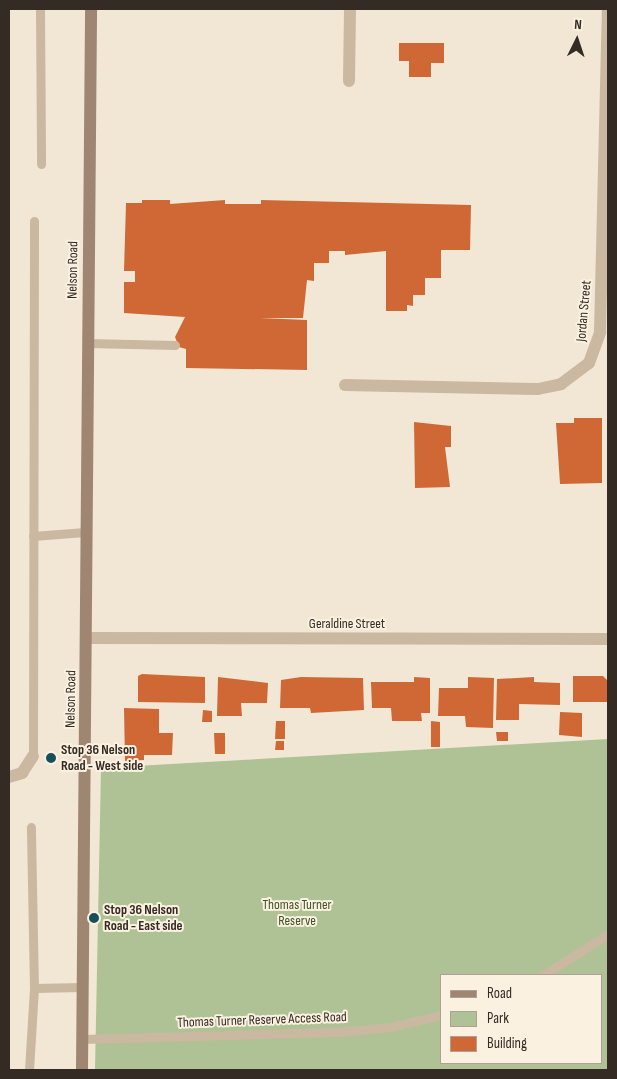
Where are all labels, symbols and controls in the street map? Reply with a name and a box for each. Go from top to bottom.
north arrow [552,15,602,65]
text: N [574,16,582,33]
street label: Nelson Road [64,241,82,299]
street label: Jordan Street [573,280,595,342]
street label: Geraldine Street [309,616,385,632]
street label: Nelson Road [62,670,80,728]
place label: Stop 36 Nelson Road - West side [61,742,143,774]
marker: Stop 36 Nelson Road - West side [45,752,57,764]
park label: Thomas Turner Reserve [262,897,332,930]
place label: Stop 36 Nelson Road - East side [104,902,183,934]
marker: Stop 36 Nelson Road - East side [88,912,100,924]
legend [440,974,602,1064]
text: Road [487,984,512,1003]
street label: Thomas Turner Reserve Access Road [177,1009,347,1031]
text: Park [487,1009,509,1028]
text: Building [487,1034,527,1053]

